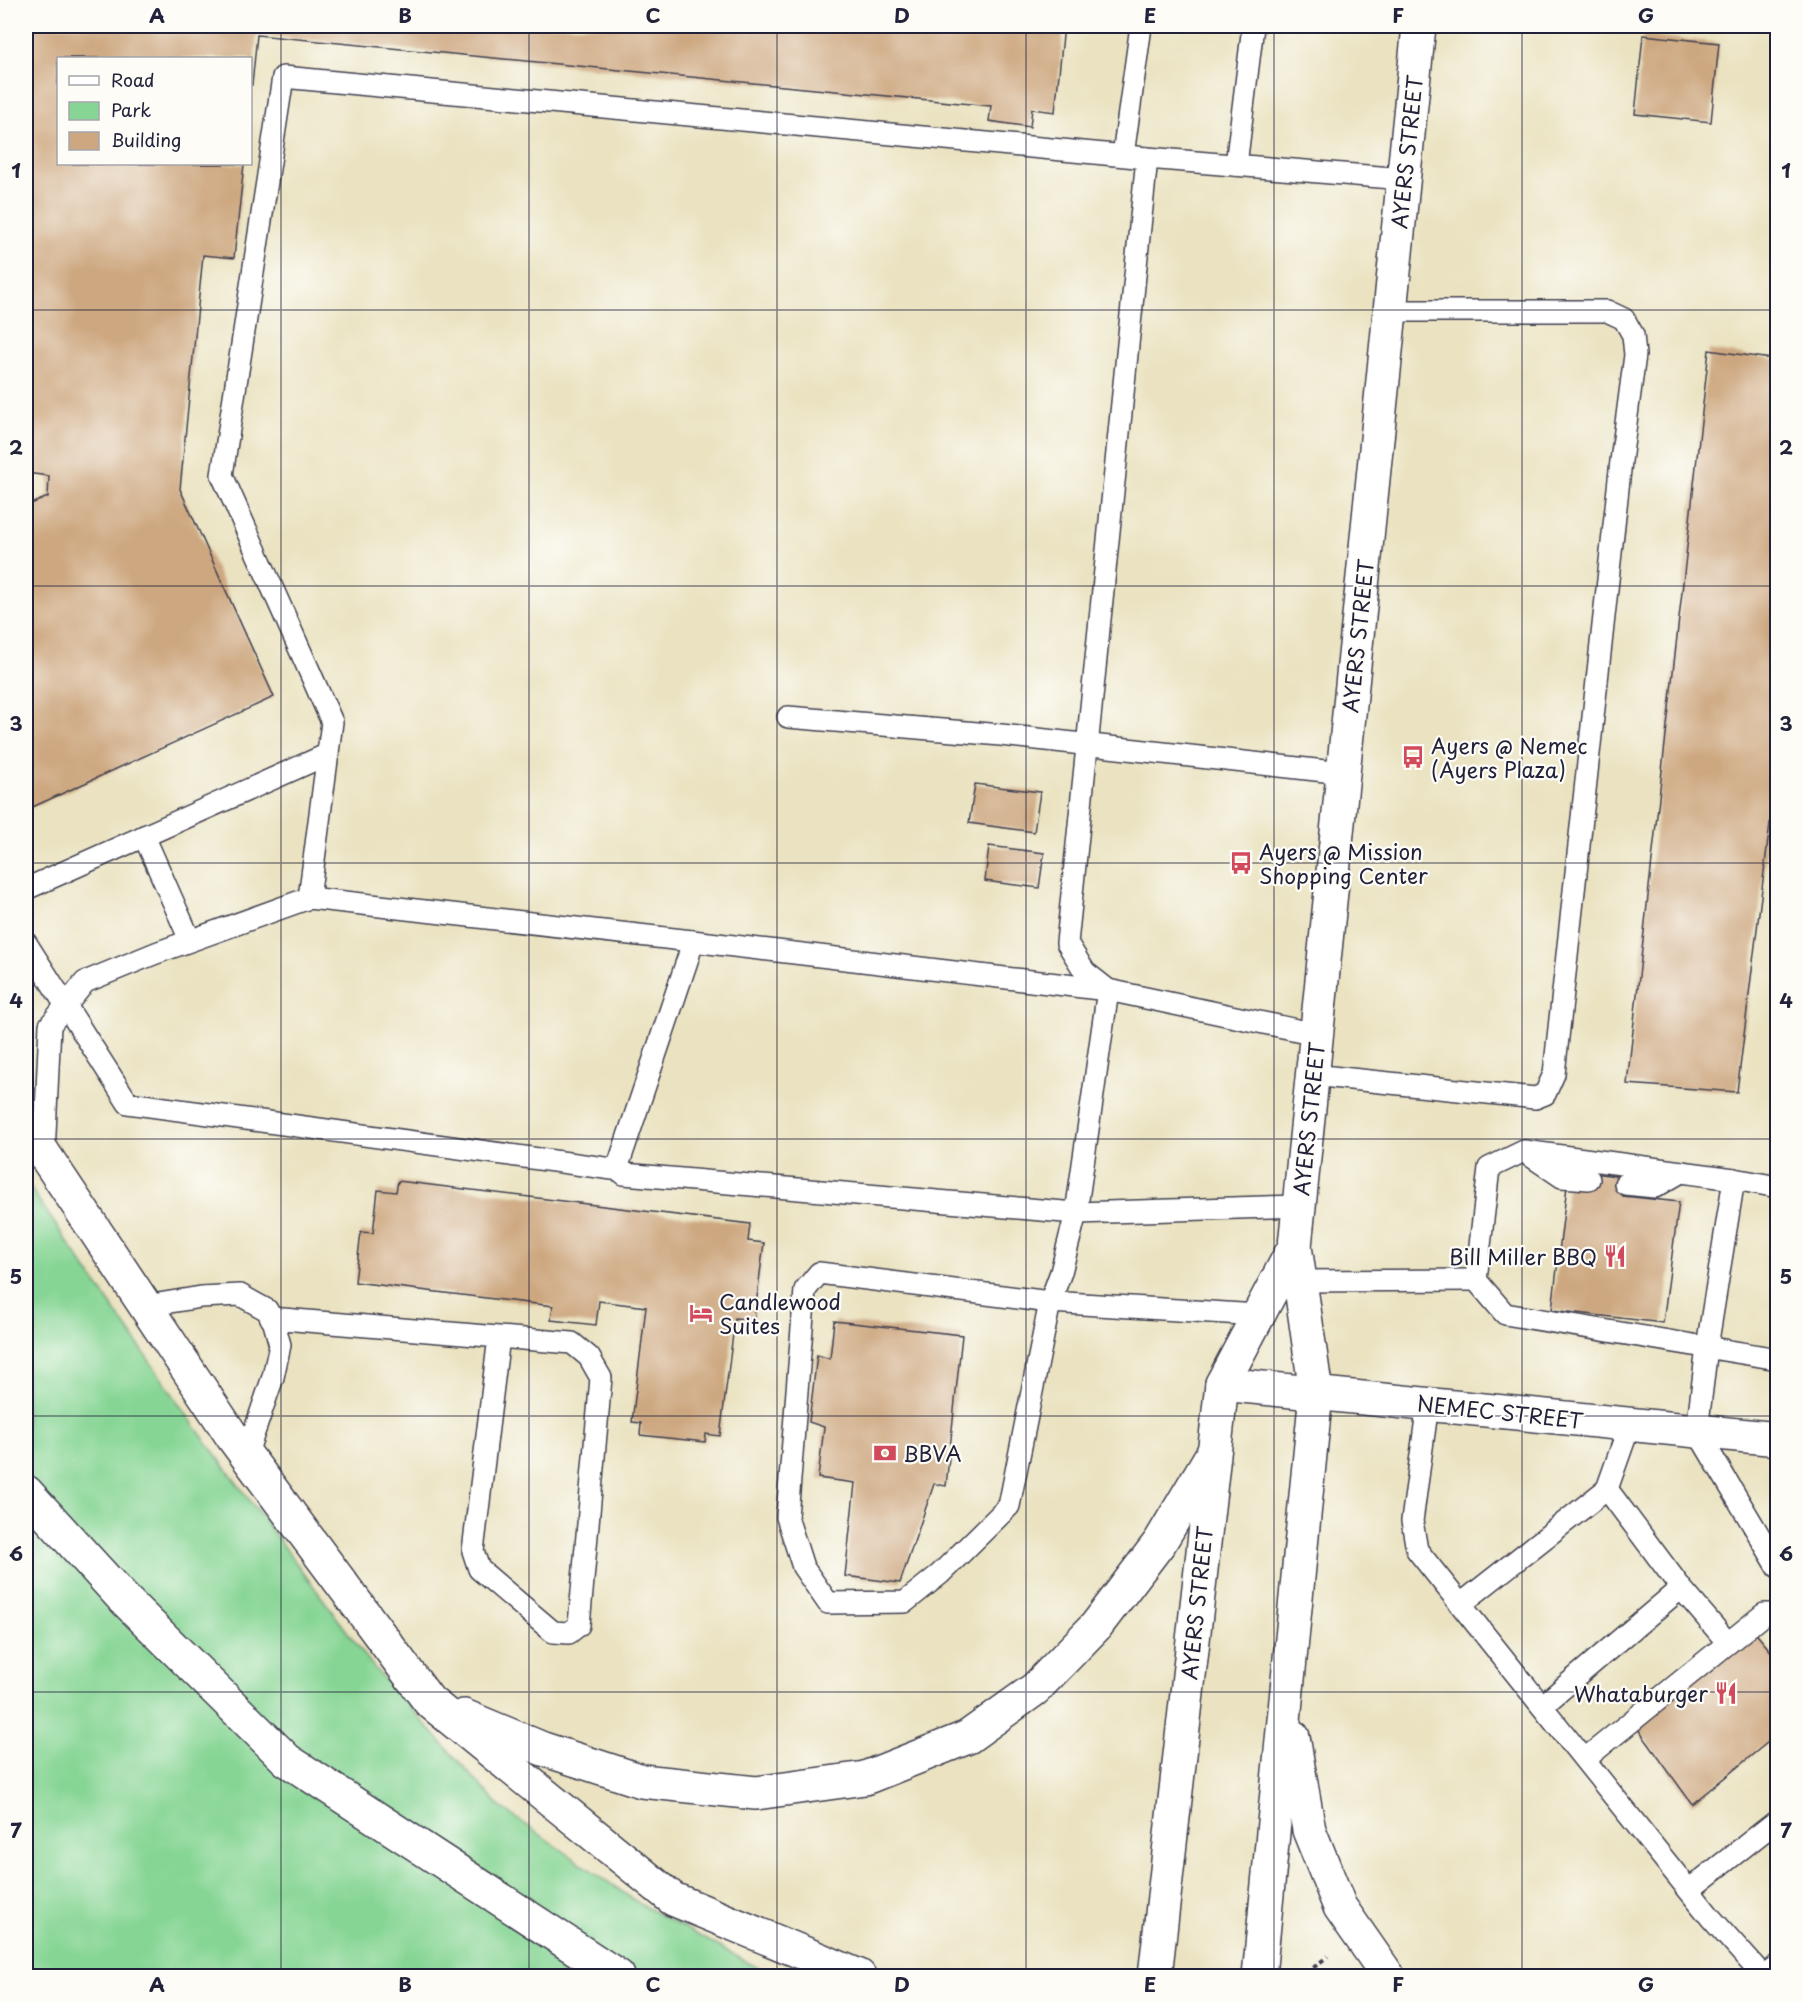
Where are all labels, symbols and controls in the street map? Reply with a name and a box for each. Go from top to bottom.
text: A [149,0,165,30]
text: B [398,0,412,30]
text: C [645,0,661,30]
text: D [894,0,910,30]
text: E [1144,0,1156,30]
text: F [1392,0,1404,30]
text: G [1638,0,1654,30]
legend [57,57,252,165]
text: Road [111,66,155,93]
street label: AYERS STREET [1382,73,1430,230]
text: Park [111,96,151,123]
text: Building [111,126,181,153]
text: 1 [11,155,21,185]
text: 1 [1781,155,1791,185]
text: 2 [9,432,23,462]
text: 2 [1779,432,1793,462]
street label: AYERS STREET [1333,557,1381,714]
text: 3 [9,708,23,738]
text: 3 [1779,708,1793,738]
place label: Ayers @ Nemec (Ayers Plaza) [1431,729,1588,785]
bus stop icon: Ayers @ Nemec (Ayers Plaza) [1400,744,1426,770]
place label: Ayers @ Mission Shopping Center [1259,835,1428,891]
bus stop icon: Ayers @ Mission Shopping Center [1228,850,1254,876]
text: 4 [9,985,23,1015]
text: 4 [1779,985,1793,1015]
street label: AYERS STREET [1284,1040,1332,1197]
place label: Bill Miller BBQ [1449,1240,1597,1272]
restaurant icon: Bill Miller BBQ [1602,1243,1628,1269]
text: 5 [10,1261,22,1291]
text: 5 [1780,1261,1792,1291]
place label: Candlewood Suites [719,1285,841,1341]
hotel icon: Candlewood Suites [688,1300,714,1326]
street label: NEMEC STREET [1415,1386,1585,1436]
place label: BBVA [903,1437,962,1469]
bank icon: BBVA [872,1440,898,1466]
street label: AYERS STREET [1172,1524,1220,1681]
text: 6 [9,1538,23,1568]
text: 6 [1779,1538,1793,1568]
place label: Whataburger [1574,1677,1708,1709]
restaurant icon: Whataburger [1713,1680,1739,1706]
text: 7 [10,1815,22,1845]
text: 7 [1780,1815,1792,1845]
text: A [149,1969,165,1999]
text: B [398,1969,412,1999]
text: C [645,1969,661,1999]
text: D [894,1969,910,1999]
text: E [1144,1969,1156,1999]
text: F [1392,1969,1404,1999]
text: G [1638,1969,1654,1999]

